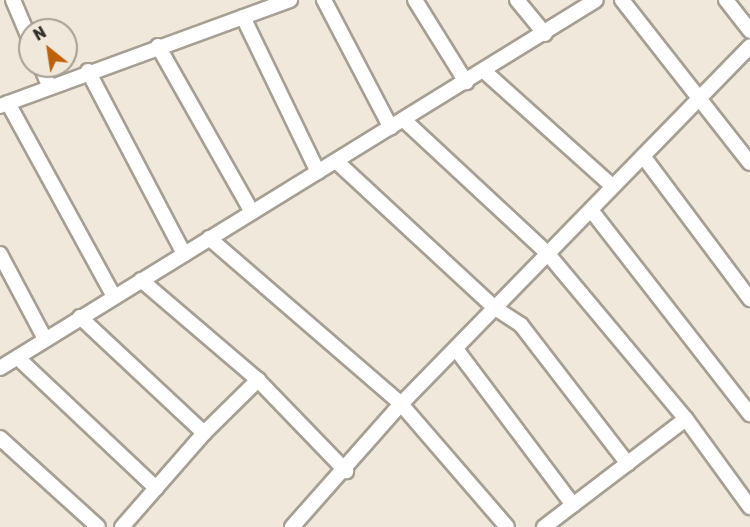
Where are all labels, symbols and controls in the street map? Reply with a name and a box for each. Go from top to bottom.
north arrow [18,18,78,78]
text: N [30,23,49,45]

